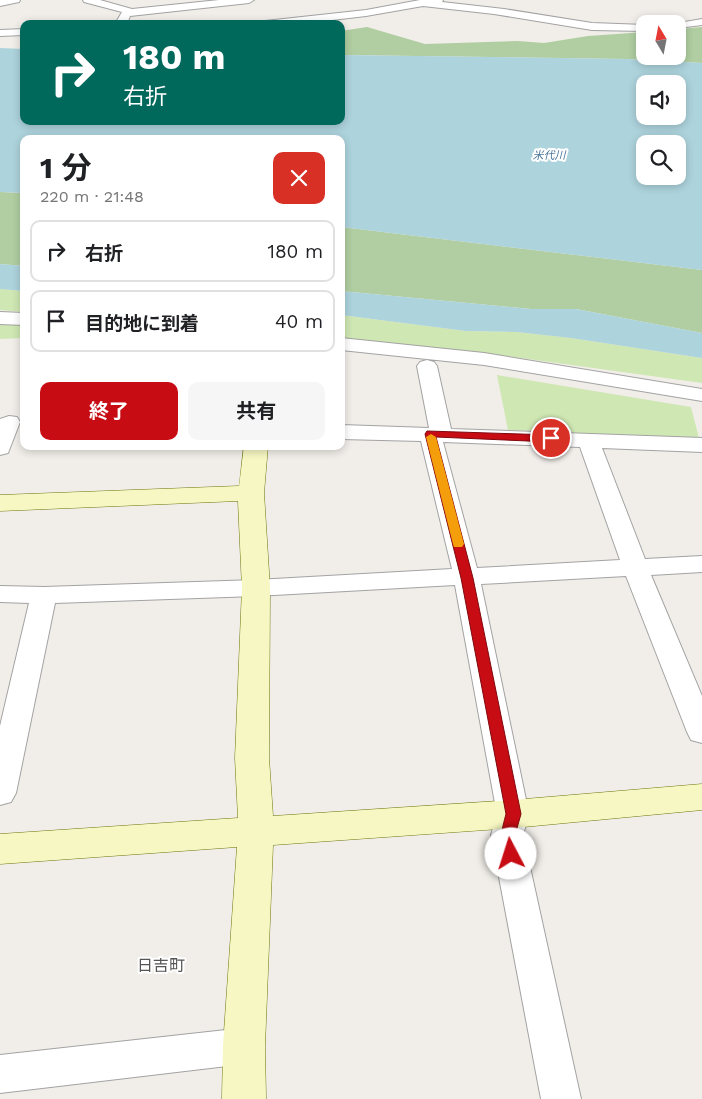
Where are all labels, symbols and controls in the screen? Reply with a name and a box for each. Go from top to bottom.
north arrow [636,15,686,65]
map controls [636,15,686,185]
text: 180 m [123,36,226,78]
icon: right [40,40,105,105]
button: sound [636,75,686,125]
text: 右折 [123,84,167,109]
button: search [636,135,686,185]
water label: 米代川 [533,149,566,162]
text: 1 分 [40,150,92,185]
button: close [273,152,325,204]
text: 220 m · 21:48 [40,187,144,206]
icon: right [42,237,70,265]
text: 180 m [267,240,323,263]
text: 右折 [85,242,123,265]
icon: arrive [42,307,70,335]
text: 40 m [275,310,323,333]
text: 目的地に到着 [85,312,199,335]
button: 終了 [40,382,178,440]
button: 共有 [188,382,325,440]
pin [530,417,572,459]
icon: arrive [537,424,565,452]
position arrow [484,827,536,879]
district label: 日吉町 [137,956,185,975]

